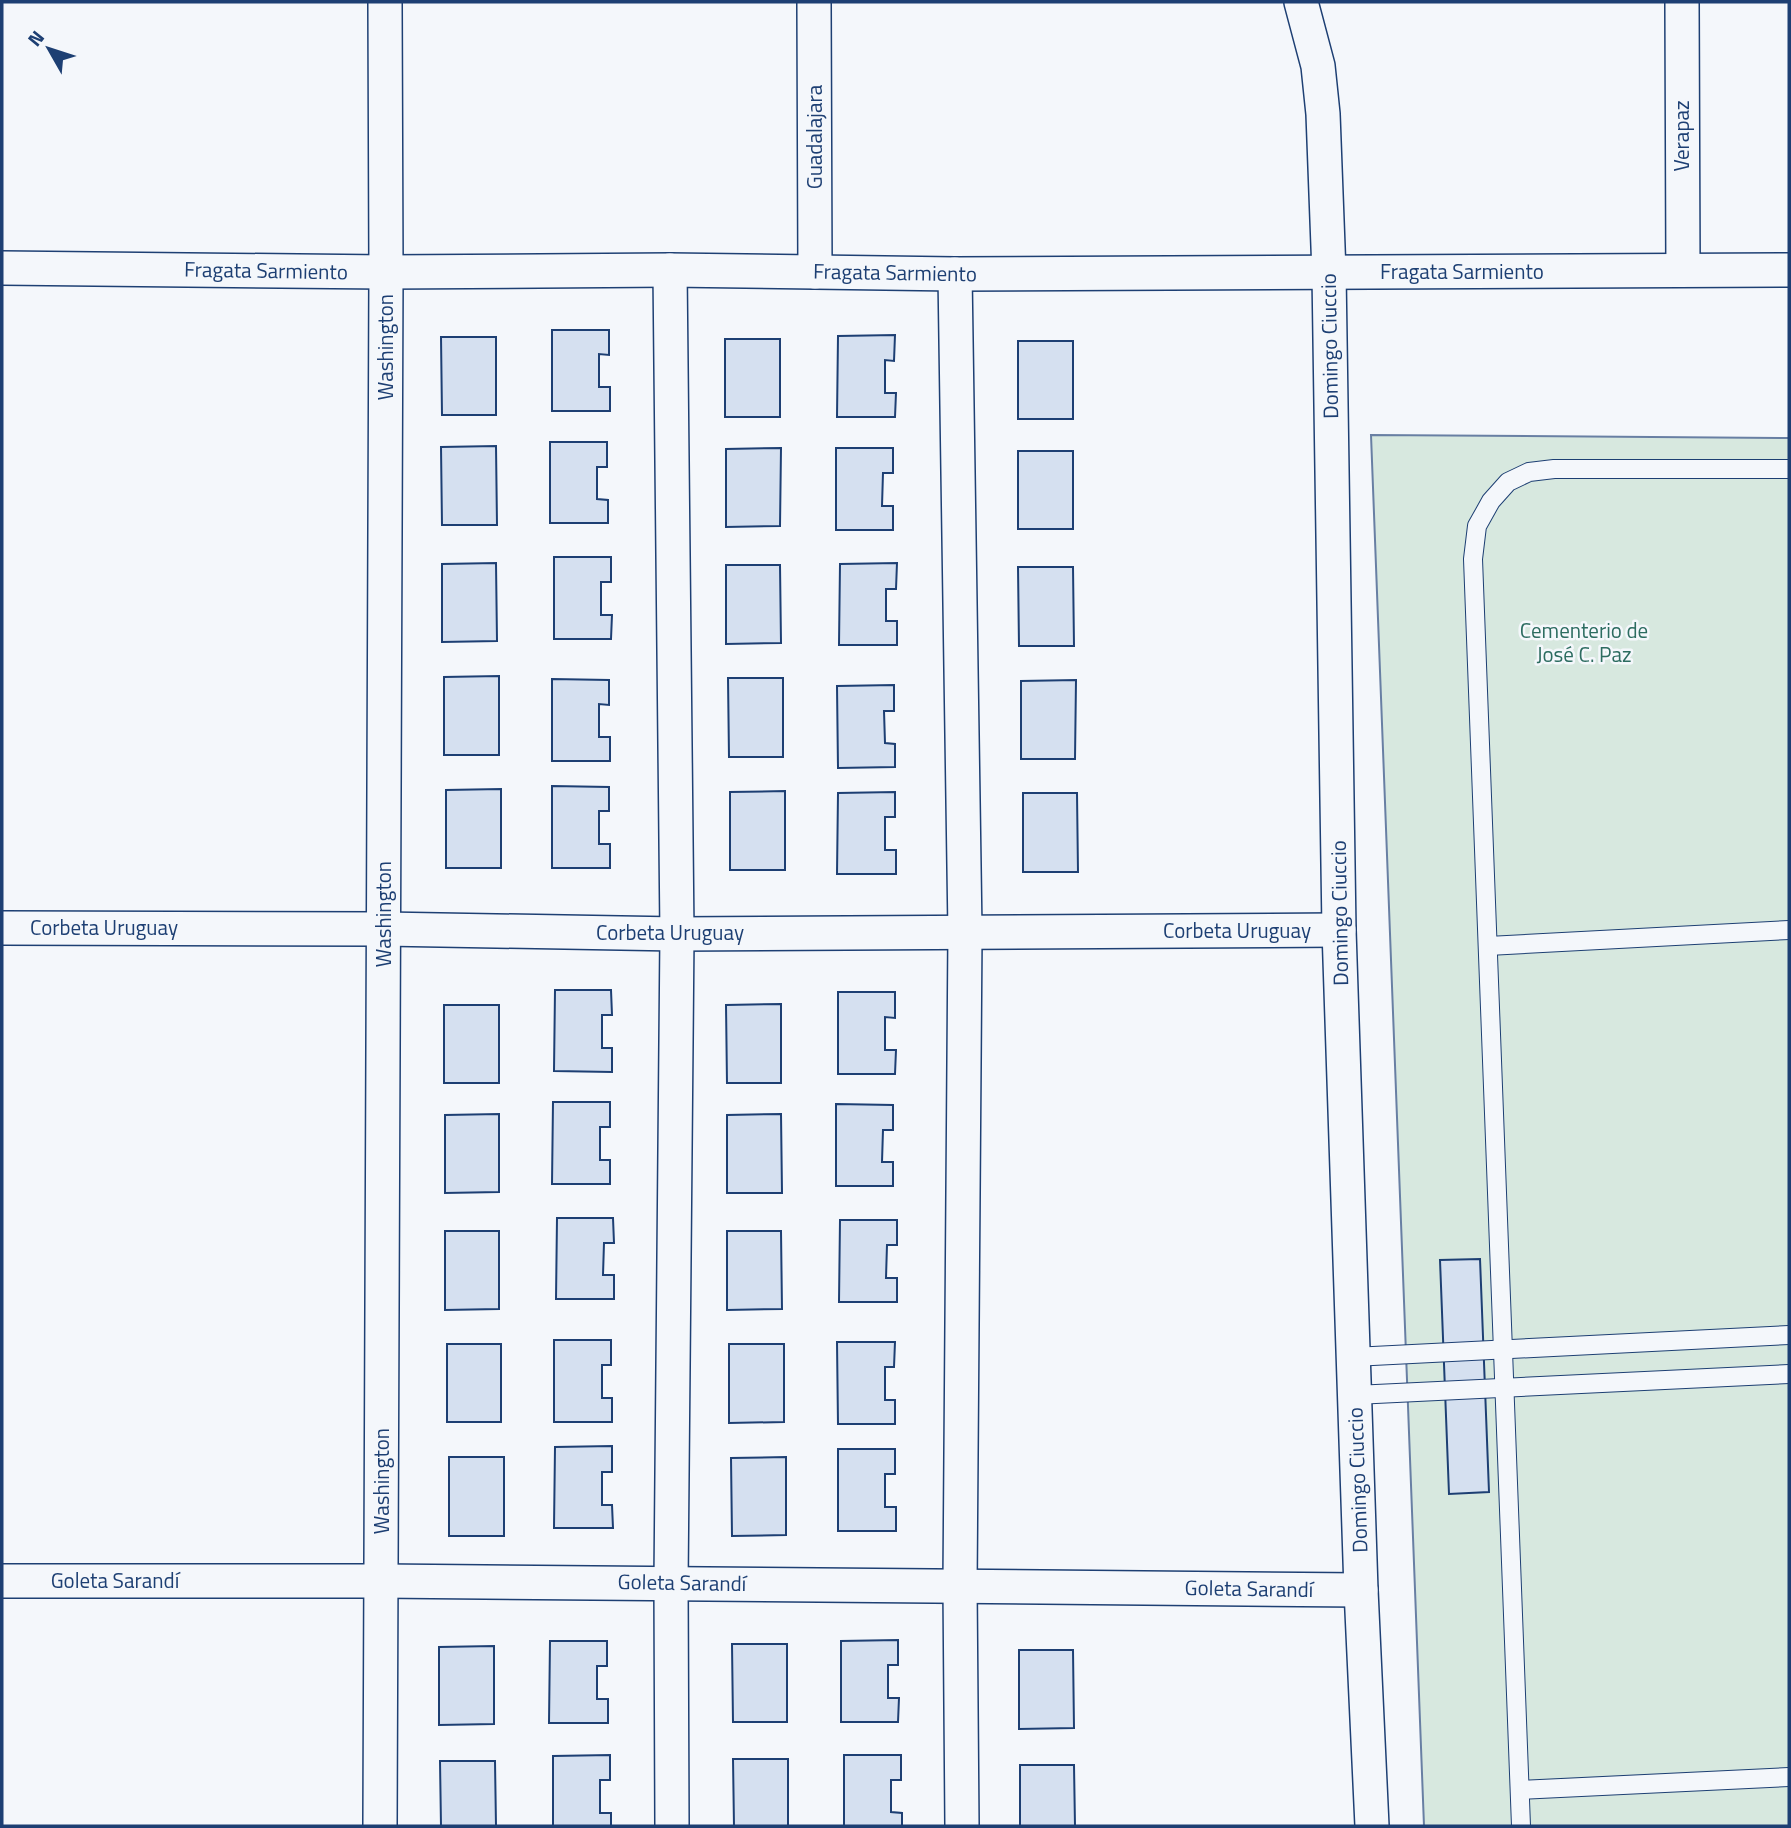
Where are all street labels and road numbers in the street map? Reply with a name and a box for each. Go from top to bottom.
street label: Guadalajara [798,84,830,189]
street label: Verapaz [1665,100,1697,172]
street label: Fragata Sarmiento [184,253,348,287]
street label: Fragata Sarmiento [813,255,977,289]
street label: Fragata Sarmiento [1380,255,1544,287]
street label: Domingo Ciuccio [1312,273,1346,419]
street label: Washington [369,294,401,400]
street label: Domingo Ciuccio [1322,840,1356,986]
street label: Washington [367,861,399,967]
street label: Corbeta Uruguay [30,911,178,943]
street label: Corbeta Uruguay [1163,914,1311,946]
street label: Corbeta Uruguay [596,916,744,948]
street label: Domingo Ciuccio [1338,1407,1376,1553]
street label: Washington [365,1428,397,1534]
street label: Goleta Sarandí [51,1564,181,1596]
street label: Goleta Sarandí [617,1565,748,1599]
street label: Goleta Sarandí [1184,1571,1315,1605]

